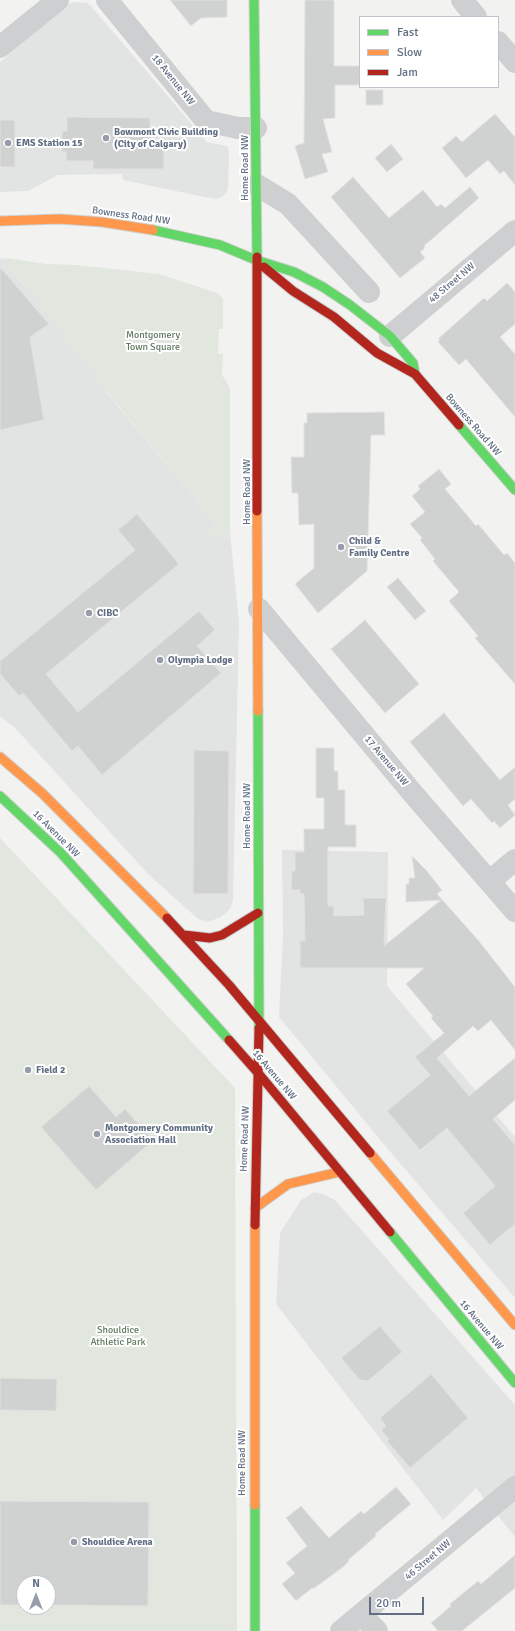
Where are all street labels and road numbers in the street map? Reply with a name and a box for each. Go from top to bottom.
street label: 18 Avenue NW [149,52,197,108]
street label: Home Road NW [239,135,251,201]
street label: Bowness Road NW [91,205,171,227]
street label: 48 Street NW [426,260,478,306]
street label: Bowness Road NW [443,391,503,459]
street label: Home Road NW [241,459,253,525]
street label: 17 Avenue NW [362,733,410,789]
street label: Home Road NW [241,783,253,849]
street label: 16 Avenue NW [30,808,82,860]
street label: 16 Avenue NW [250,1047,298,1103]
street label: Home Road NW [238,1106,252,1172]
street label: 16 Avenue NW [457,1297,505,1353]
street label: Home Road NW [236,1430,248,1496]
street label: 46 Street NW [402,1537,454,1583]

